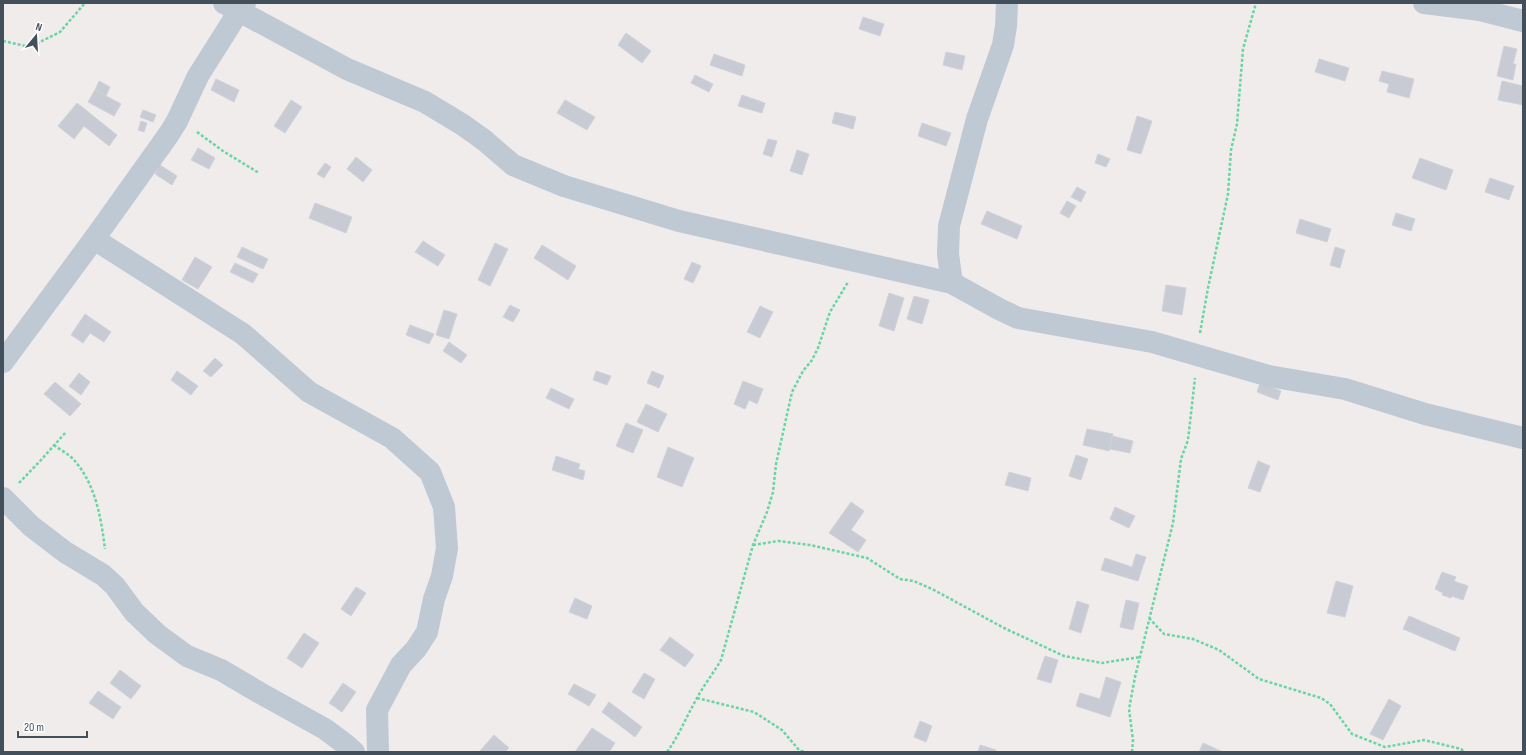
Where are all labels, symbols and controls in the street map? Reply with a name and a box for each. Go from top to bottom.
north arrow [16,16,56,56]
text: N [34,20,44,34]
scale bar [18,713,87,739]
text: 20 m [24,720,44,735]

